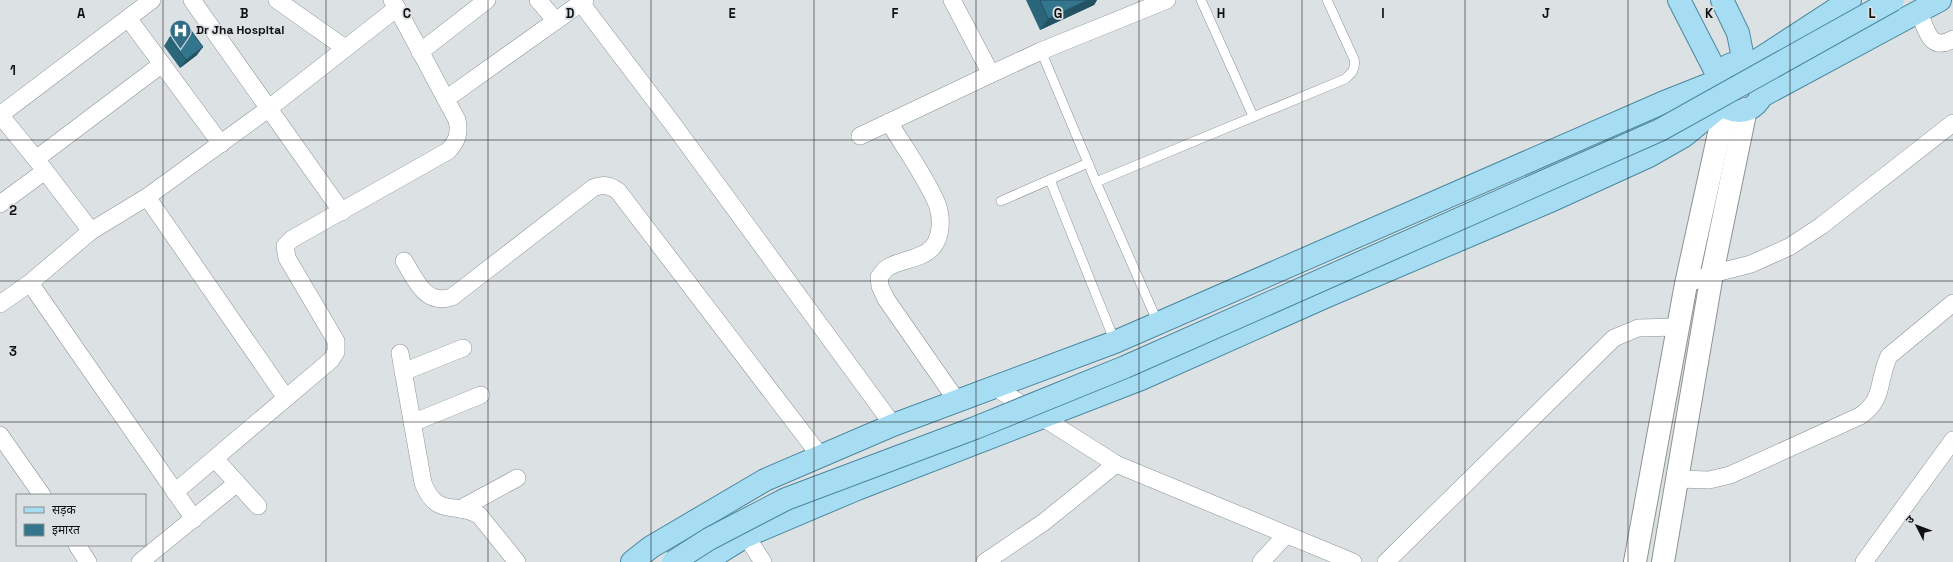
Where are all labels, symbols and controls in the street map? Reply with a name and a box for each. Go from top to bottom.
text: A [77,5,86,22]
text: B [240,5,249,22]
text: C [403,5,411,22]
text: D [566,5,575,22]
text: E [728,5,736,22]
text: F [892,5,899,22]
text: G [1054,5,1062,22]
text: H [1217,5,1225,22]
text: I [1381,5,1385,22]
text: J [1542,5,1550,22]
text: K [1705,5,1714,22]
text: L [1868,5,1876,22]
hospital icon: Dr Jha Hospital [168,17,194,50]
place label: Dr Jha Hospital [196,22,284,38]
text: 1 [10,62,16,79]
text: 2 [9,202,17,219]
text: 3 [9,343,17,360]
legend [16,494,146,546]
text: सड़क [52,502,77,518]
north arrow [1897,506,1937,546]
text: उ [1902,512,1917,526]
text: इमारत [52,522,81,538]

